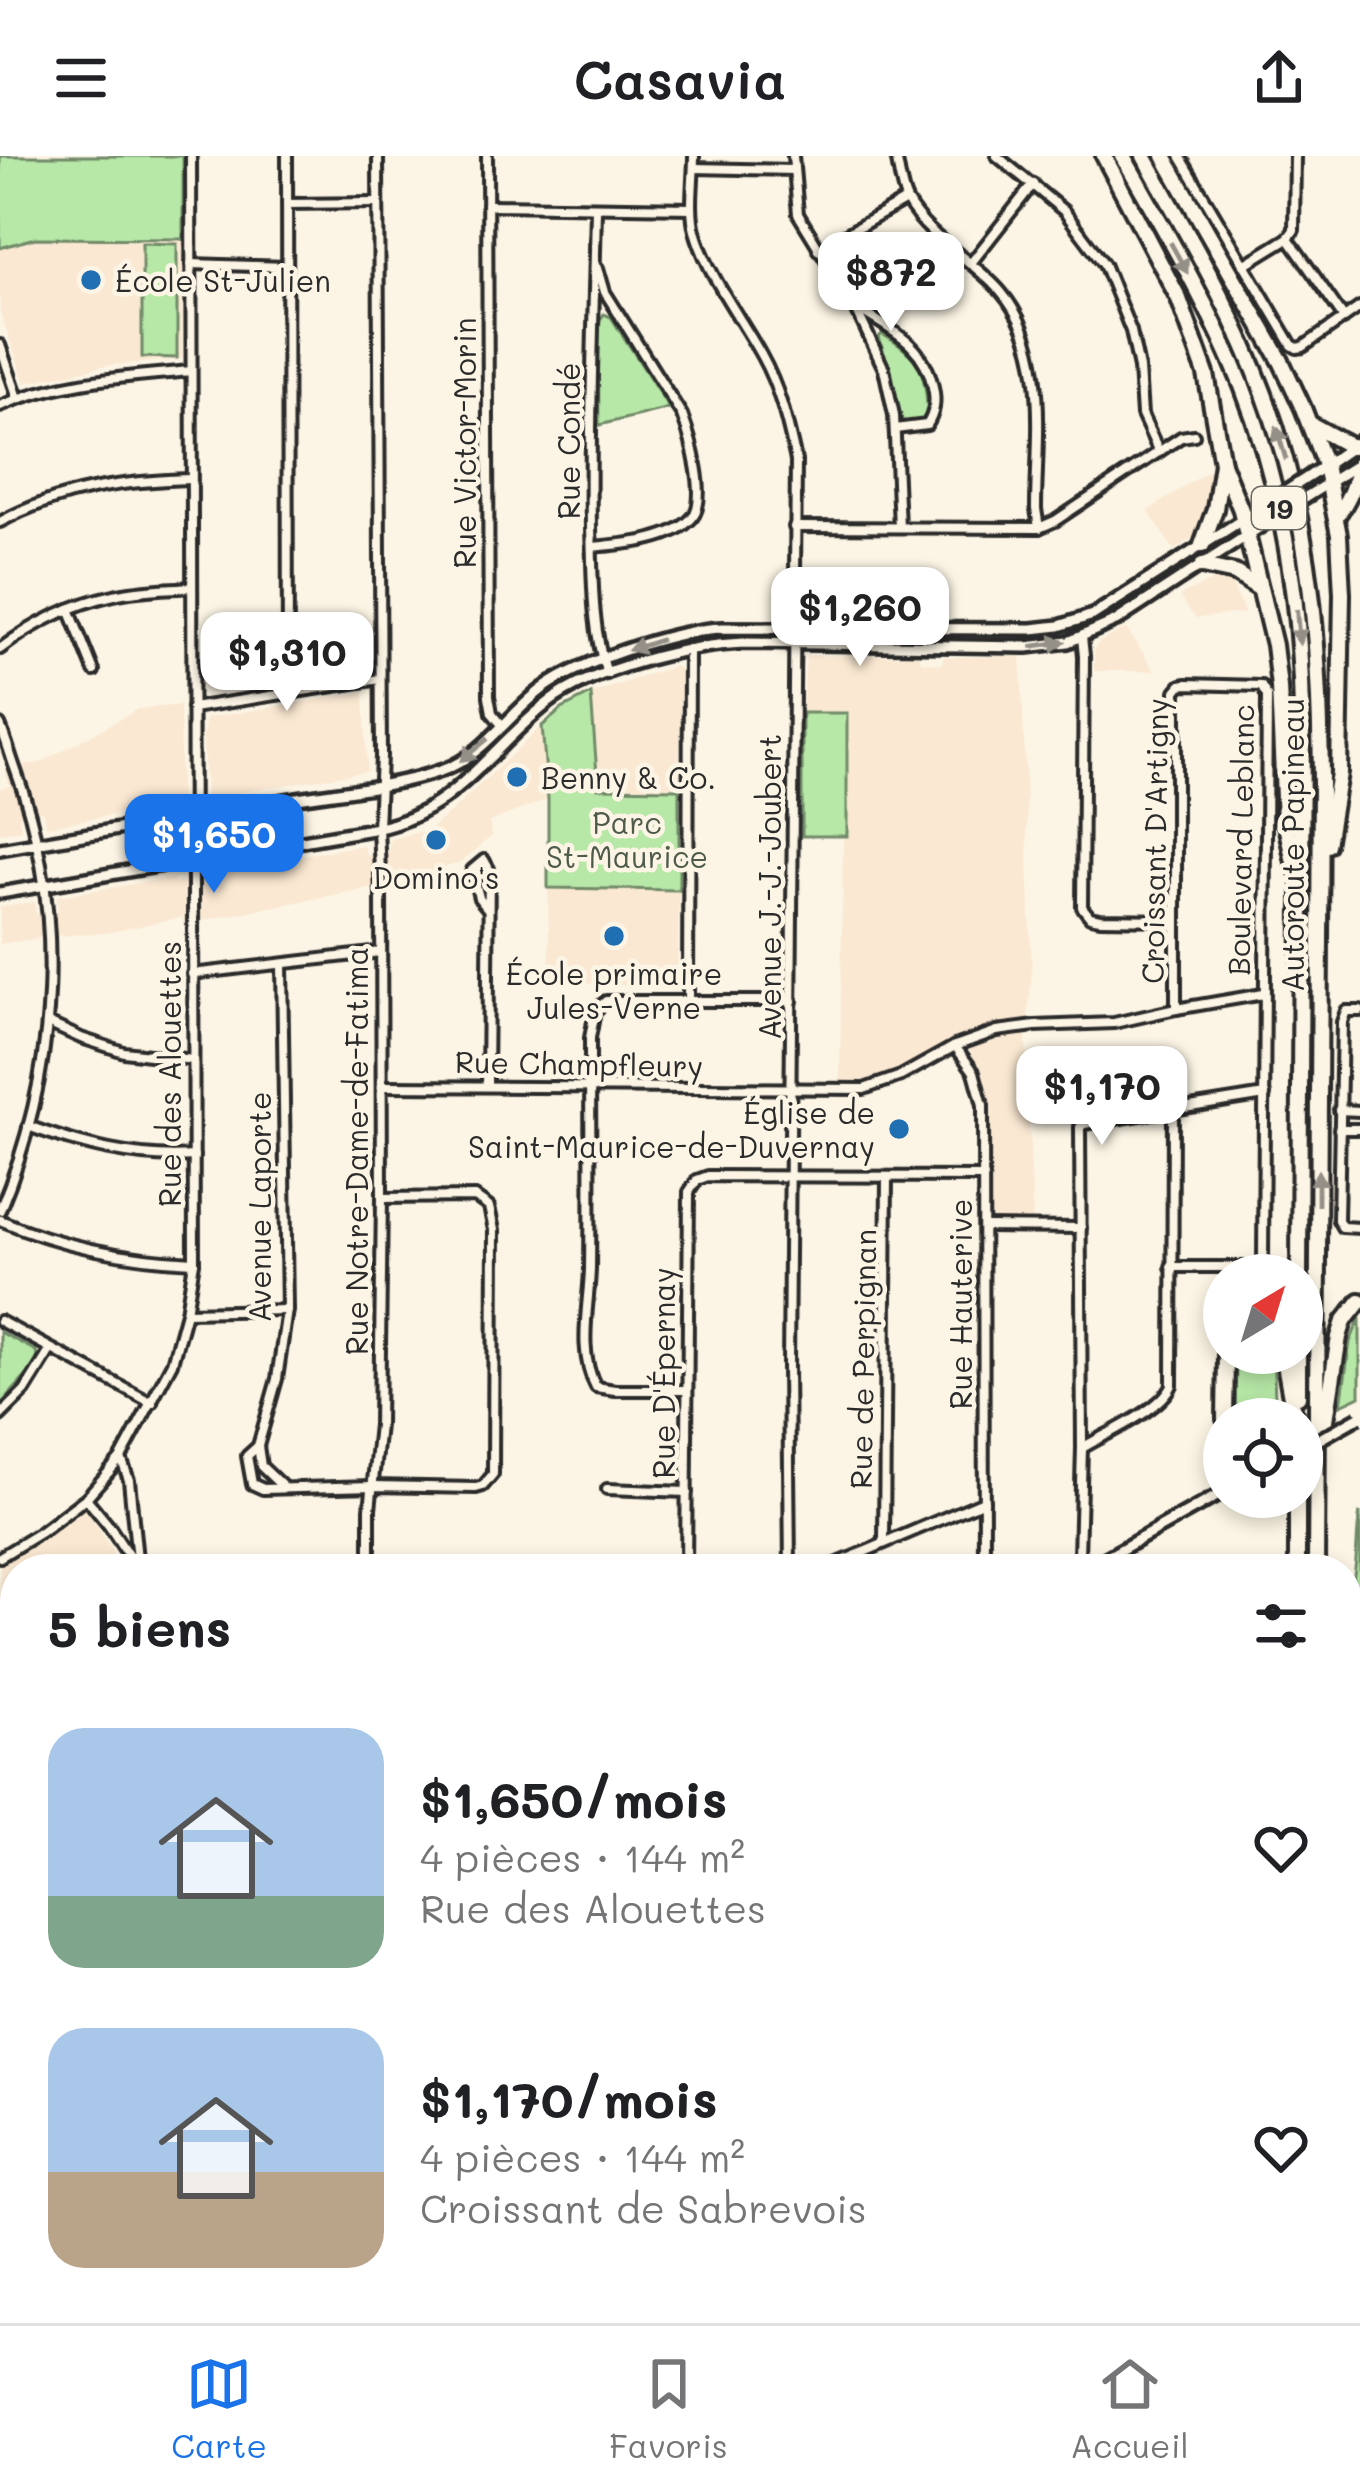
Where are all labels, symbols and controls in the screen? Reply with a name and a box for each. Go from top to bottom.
text: Casavia [573,43,787,114]
icon: menu [48,45,114,111]
icon: share [1246,45,1312,111]
pin: $872 [820,232,962,334]
one-way arrow [1168,241,1189,276]
text: $872 [845,245,937,296]
place label: École St-Julien [115,260,331,300]
marker: École St-Julien [78,267,104,293]
street label: Rue Victor-Morin [444,317,484,569]
street label: Rue Condé [548,362,588,520]
one-way arrow [1270,424,1289,461]
road number: 19 [1252,487,1306,529]
pin: $1,260 [762,567,958,669]
text: $1,260 [798,580,922,631]
one-way arrow [1289,609,1308,646]
pin: $1,310 [189,612,385,714]
text: $1,310 [227,625,347,676]
one-way arrow [1030,634,1068,653]
one-way arrow [626,637,662,656]
street label: Croissant D'Artigny [1132,698,1176,984]
street label: Autoroute Papineau [1272,698,1312,992]
street label: Boulevard Leblanc [1218,704,1262,976]
street label: Avenue J.-J.-Joubert [749,734,789,1040]
one-way arrow [459,736,489,762]
place label: Benny & Co. [541,757,716,797]
marker: Benny & Co. [504,764,530,790]
pin: $1,650 [116,794,312,896]
park label: Parc St-Maurice [546,802,708,876]
text: $1,650 [152,807,276,858]
marker: Domino's [423,827,449,853]
place label: Domino's [372,857,500,897]
marker: École primaire Jules-Verne [601,923,627,949]
street label: Rue des Alouettes [149,941,189,1207]
street label: Rue Notre-Dame-de-Fatima [336,947,376,1355]
place label: École primaire Jules-Verne [506,953,722,1027]
street label: Rue Champfleury [455,1041,703,1085]
pin: $1,170 [1004,1046,1200,1148]
text: $1,170 [1043,1059,1161,1110]
street label: Avenue Laporte [239,1092,279,1323]
place label: Église de Saint-Maurice-de-Duvernay [468,1092,875,1166]
marker: Église de Saint-Maurice-de-Duvernay [886,1116,912,1142]
one-way arrow [1308,1168,1328,1206]
street label: Rue Hauterive [940,1199,980,1409]
street label: Rue de Perpignan [840,1229,884,1489]
north arrow [1203,1254,1323,1374]
map controls [1203,1254,1323,1518]
street label: Rue D'Épernay [643,1267,683,1479]
button: locate [1203,1398,1323,1518]
text: 5 biens [48,1593,231,1660]
icon: filters [1248,1593,1314,1659]
text: $1,650/mois [420,1764,727,1831]
icon: home [144,1776,288,1920]
icon: heart [1248,1815,1314,1881]
text: 4 pièces · 144 m² [420,1831,745,1882]
text: Rue des Alouettes [420,1882,766,1933]
text: $1,170/mois [420,2064,718,2131]
icon: home [144,2076,288,2220]
icon: heart [1248,2115,1314,2181]
text: 4 pièces · 144 m² [420,2131,745,2182]
text: Croissant de Sabrevois [420,2182,867,2233]
tab: Carte [171,2351,267,2466]
tab: Favoris [609,2351,728,2466]
tab: Accueil [1070,2351,1189,2466]

